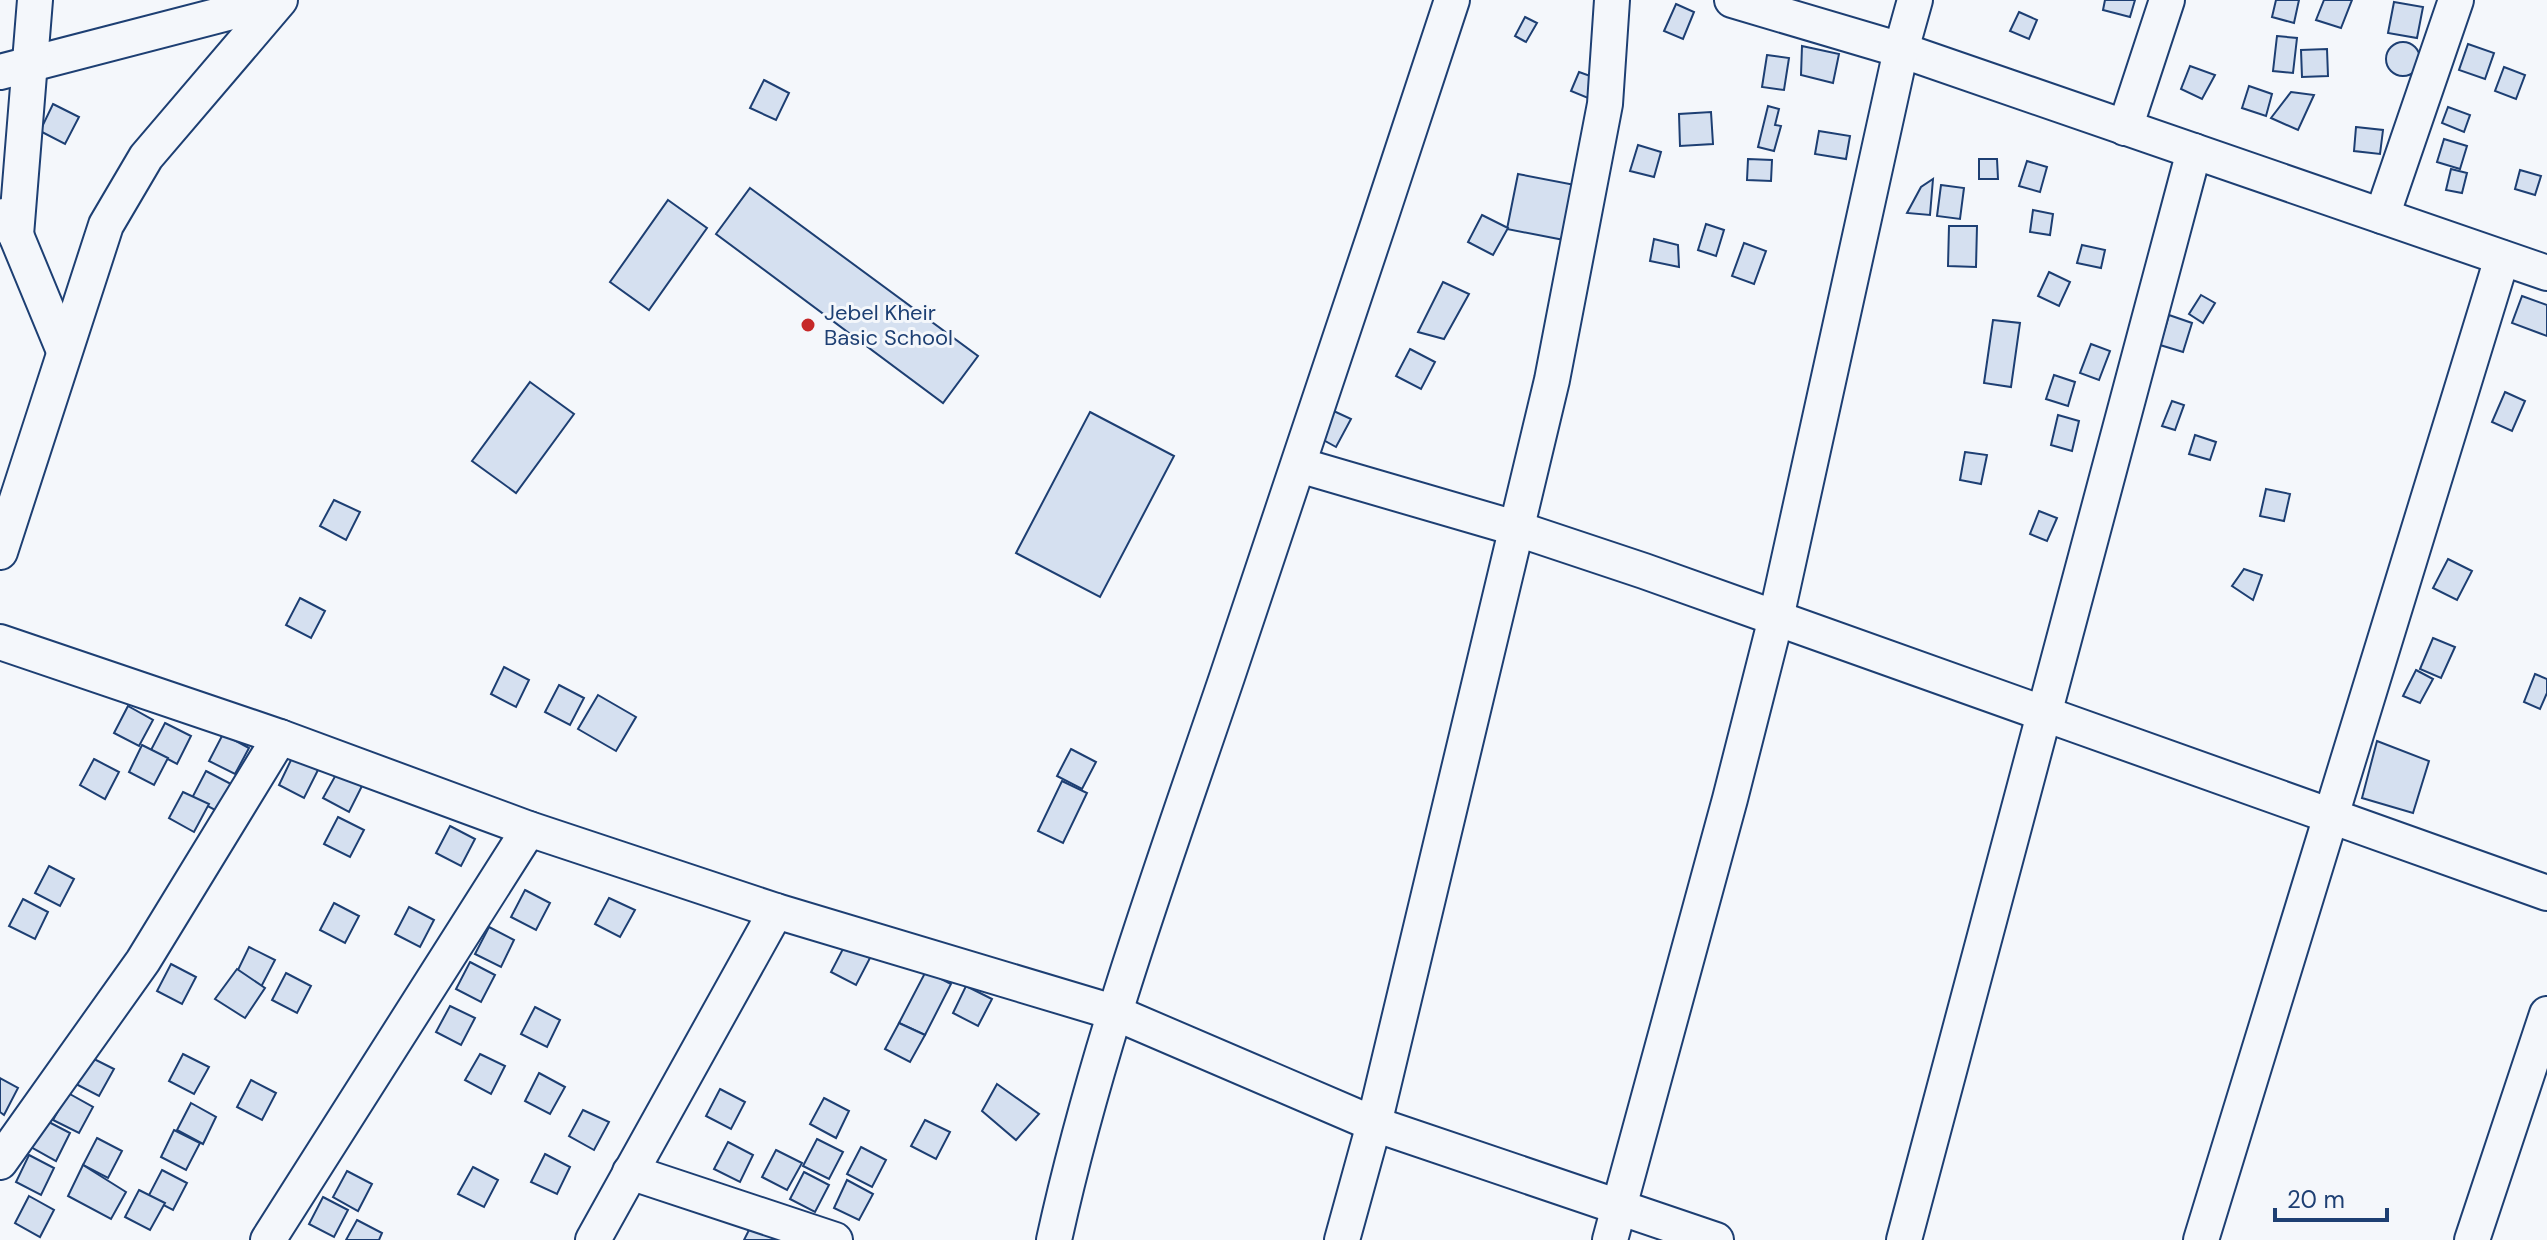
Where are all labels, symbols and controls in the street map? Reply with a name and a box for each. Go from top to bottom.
place label: Jebel Kheir Basic School [824,298,953,352]
marker: Jebel Kheir Basic School [799,316,817,334]
scale bar [2275,1172,2387,1222]
text: 20 m [2287,1184,2345,1215]

